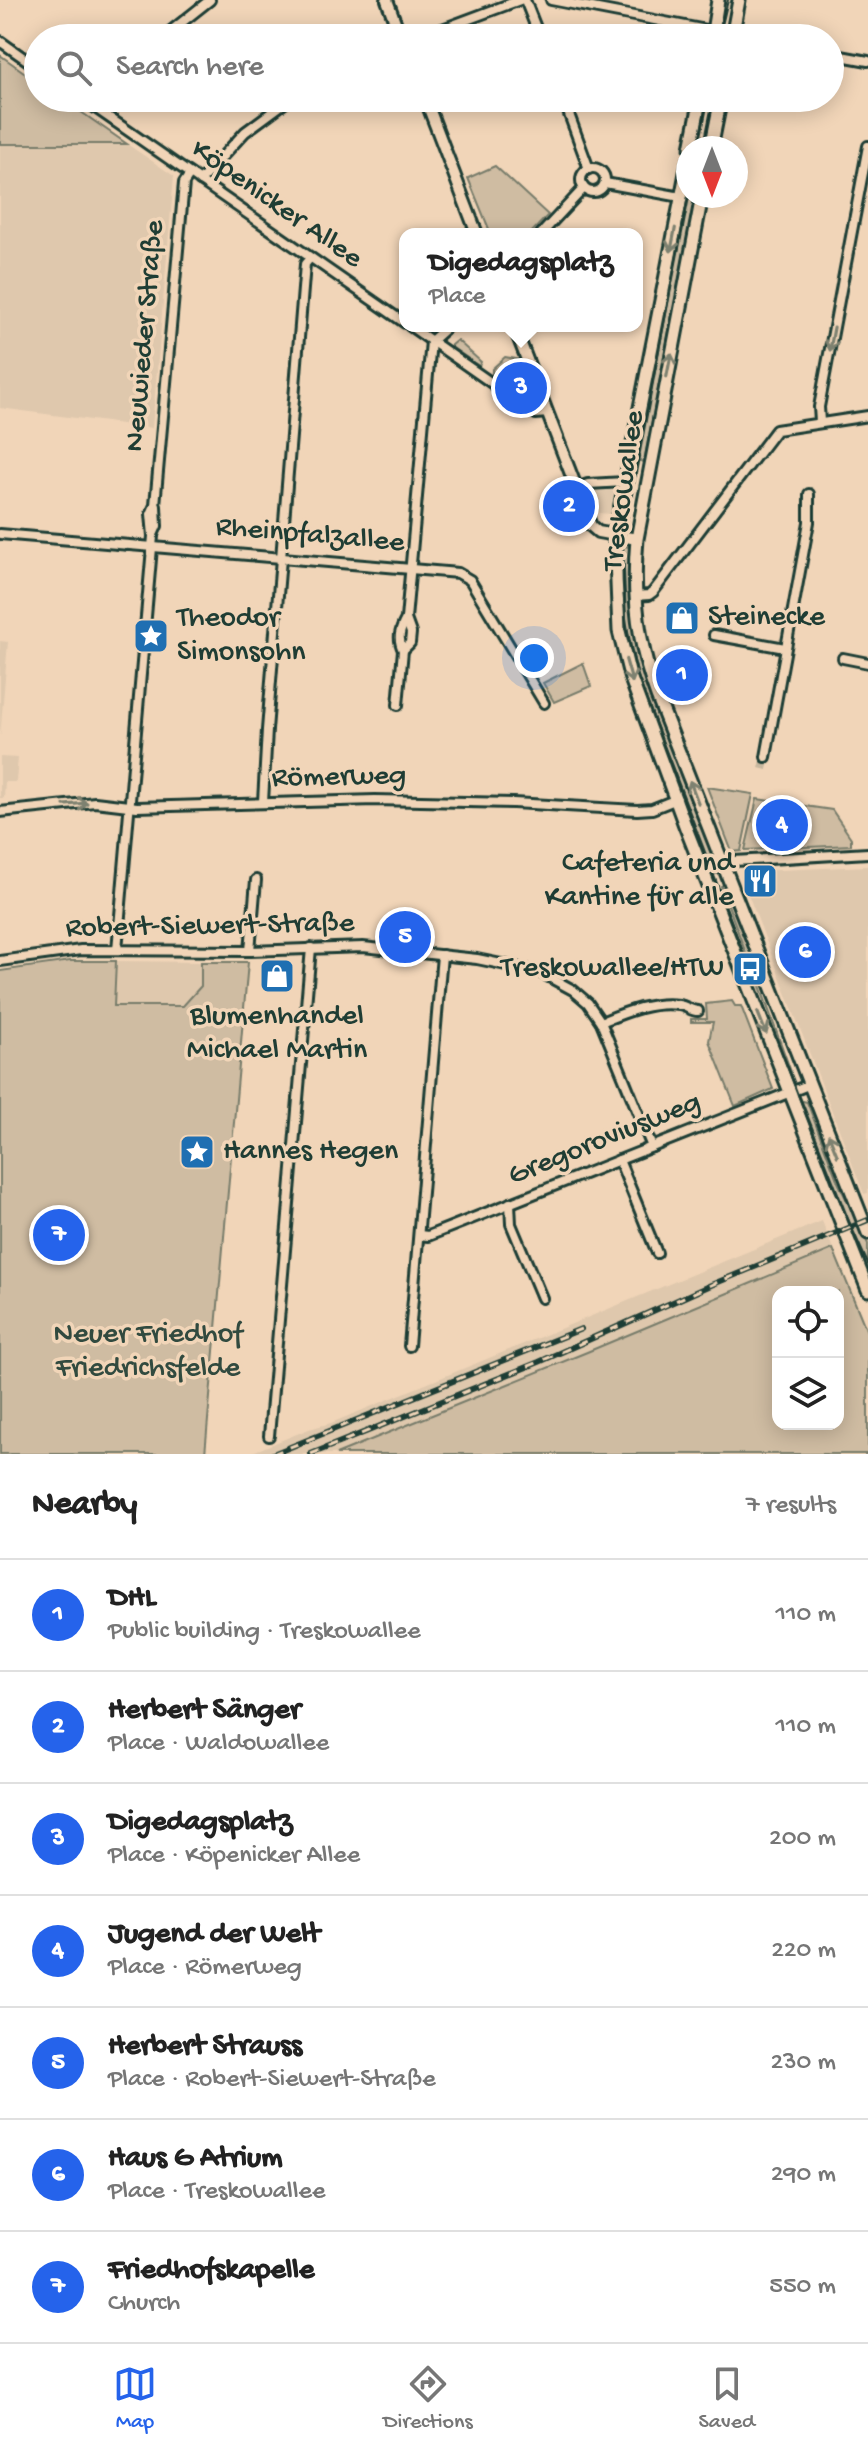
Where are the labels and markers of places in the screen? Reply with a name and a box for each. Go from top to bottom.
pin: 3 [495,358,547,418]
pin: 2 [543,476,595,536]
shop icon: Steinecke [663,599,701,637]
place label: Steinecke [708,601,825,636]
place label: Theodor Simonsohn [175,602,306,671]
place icon: Theodor Simonsohn [132,617,170,655]
pin: 1 [656,645,708,705]
pin: 4 [756,795,808,855]
place label: Cafeteria und Kantine für alle [545,847,736,916]
restaurant icon: Cafeteria und Kantine für alle [741,862,779,900]
pin: 5 [379,907,431,967]
pin: 6 [779,922,831,982]
bus stop icon: Treskowallee/HTW [731,950,769,988]
place label: Treskowallee/HTW [499,952,724,987]
shop icon: Blumenhandel Michael Martin [258,957,296,995]
place label: Blumenhandel Michael Martin [187,1000,367,1069]
place icon: Hannes Hegen [178,1133,216,1171]
place label: Hannes Hegen [223,1135,398,1170]
pin: 7 [33,1205,85,1265]

